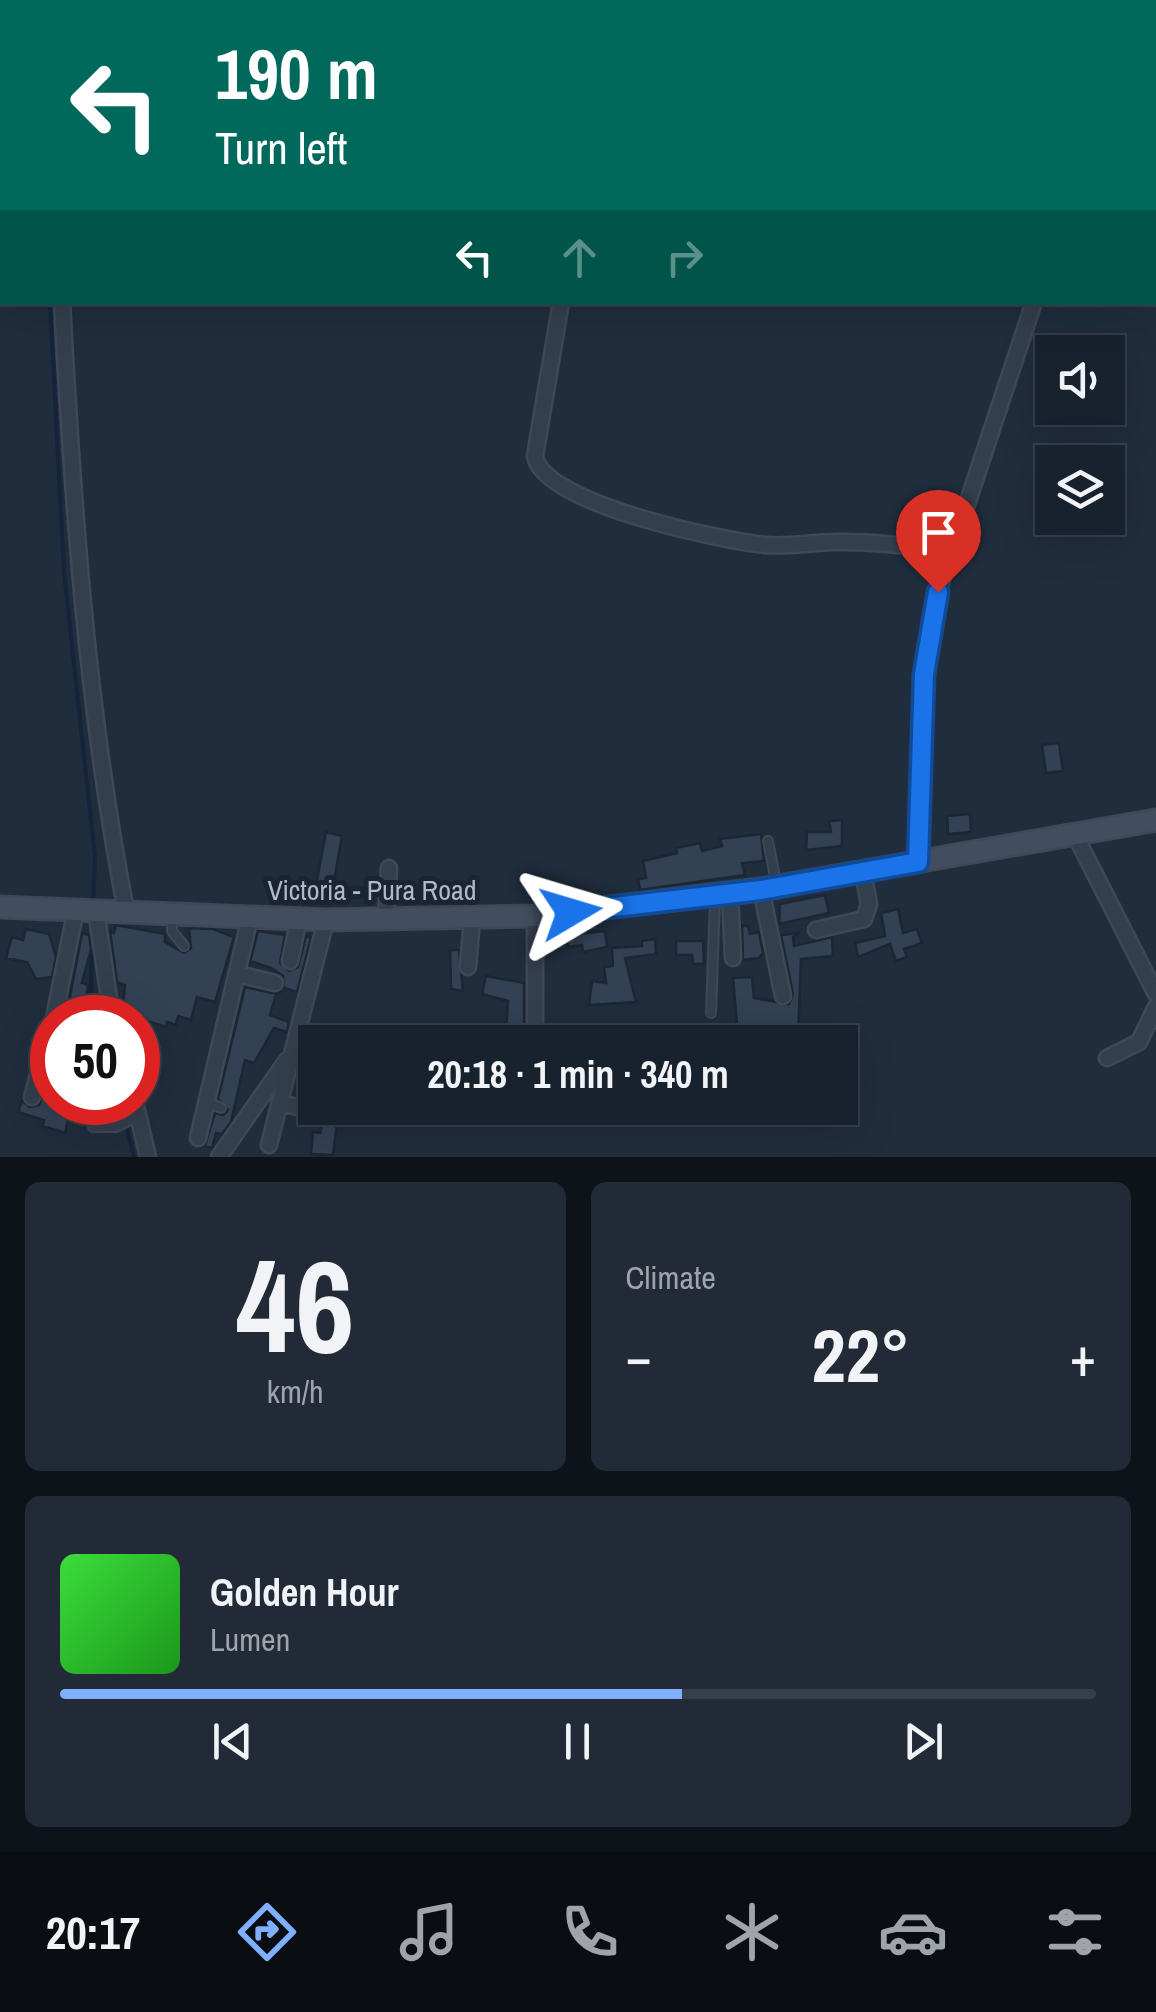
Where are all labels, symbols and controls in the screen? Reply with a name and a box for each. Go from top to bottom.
text: 190 m [215,27,378,121]
icon: left [50,40,180,170]
text: Turn left [215,117,347,178]
icon: left [447,230,502,285]
icon: ahead [552,230,607,285]
icon: right [657,230,712,285]
map controls [1035,335,1125,535]
button: sound [1035,335,1125,425]
button: layers [1035,445,1125,535]
pin [896,490,981,593]
icon: arrive [911,505,966,560]
position arrow [519,860,623,964]
street label: Victoria - Pura Road [268,871,476,909]
speed limit sign: 50 [30,995,160,1125]
text: 20:18 · 1 min · 340 m [427,1049,729,1100]
text: 46 [236,1217,355,1393]
text: Climate [626,1256,716,1299]
text: 22° [812,1304,910,1405]
text: − [626,1319,652,1393]
text: + [1070,1319,1096,1393]
text: km/h [267,1370,324,1413]
text: Golden Hour [210,1567,399,1618]
text: Lumen [210,1618,290,1661]
icon: previous [205,1714,260,1769]
icon: pause [550,1714,605,1769]
icon: next [896,1714,951,1769]
icon: directions [232,1897,302,1967]
icon: music [394,1897,464,1967]
icon: phone [555,1897,625,1967]
icon: climate [717,1897,787,1967]
icon: car [878,1897,948,1967]
icon: filters [1040,1897,1110,1967]
text: 20:17 [46,1902,140,1963]

